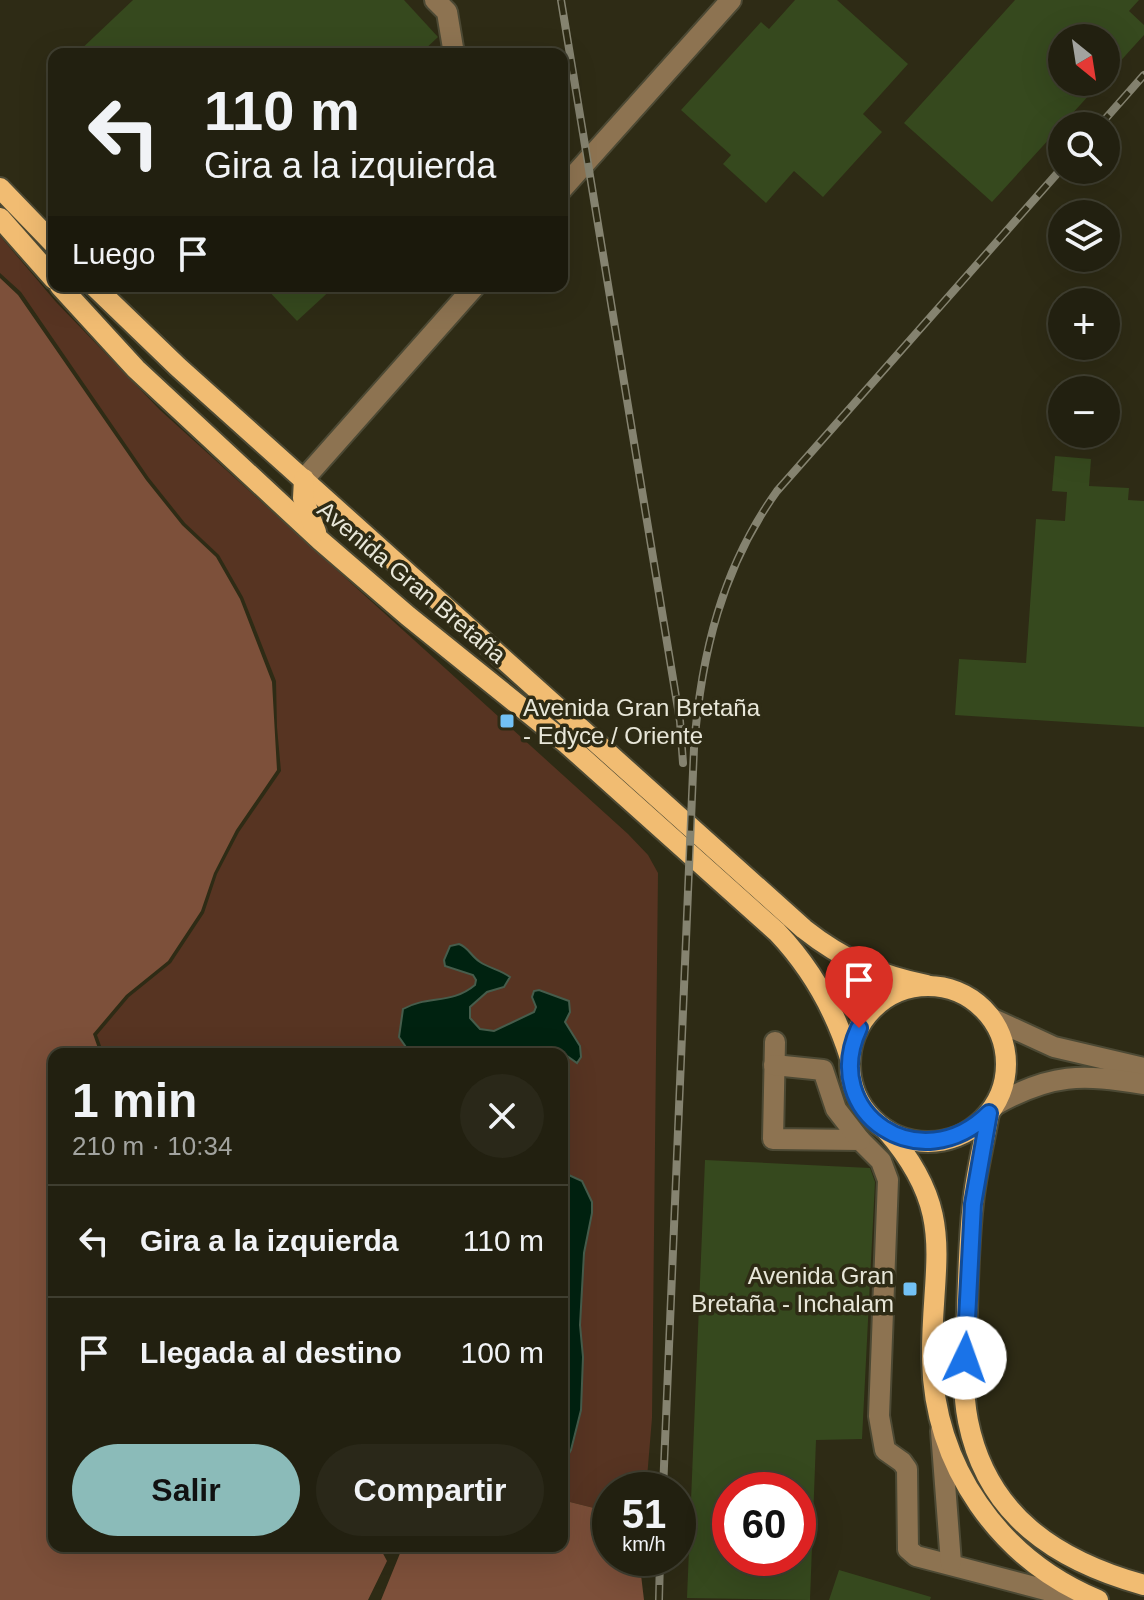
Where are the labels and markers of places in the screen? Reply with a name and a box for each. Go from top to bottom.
place label: Avenida Gran Bretaña - Edyce / Oriente [523,694,761,749]
marker: Avenida Gran Bretaña - Edyce / Oriente [498,712,516,730]
pin [825,946,893,1028]
place label: Avenida Gran Bretaña - Inchalam [691,1262,894,1317]
marker: Avenida Gran Bretaña - Inchalam [901,1280,919,1298]

